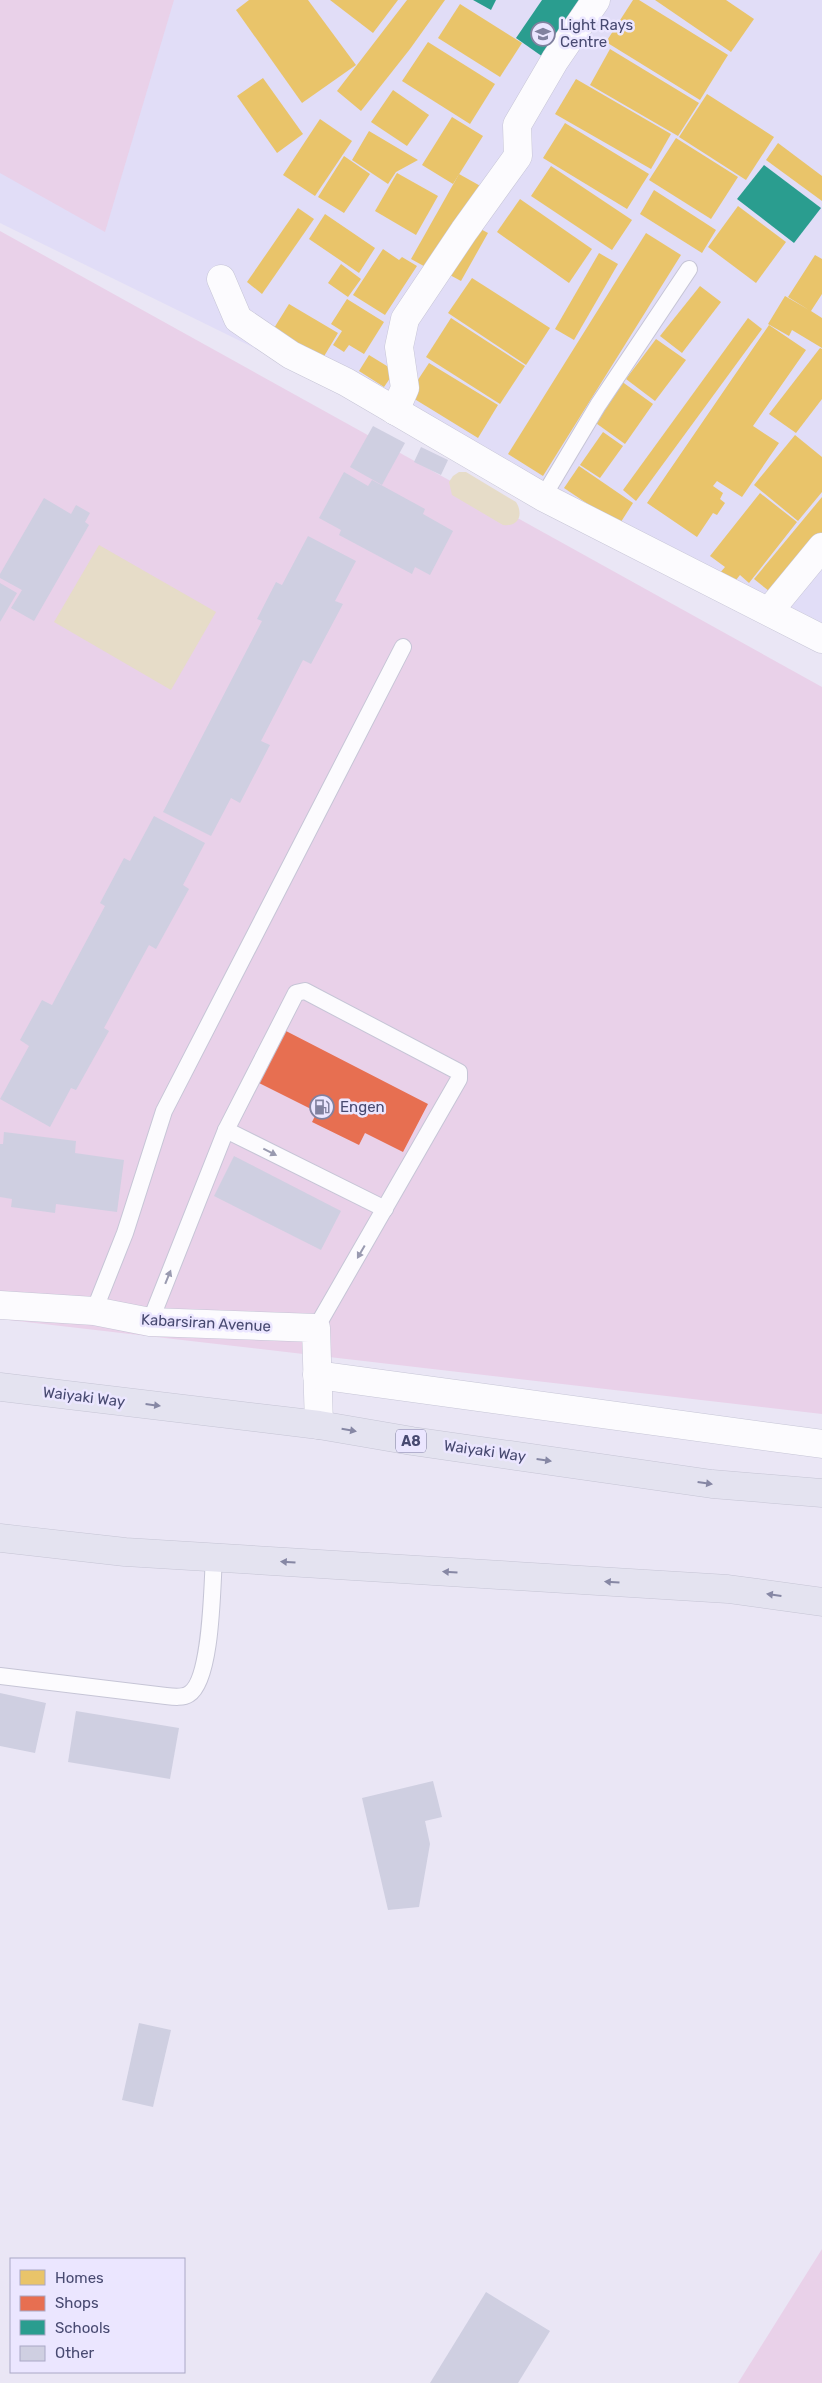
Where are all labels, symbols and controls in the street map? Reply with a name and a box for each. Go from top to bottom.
place label: Light Rays Centre [560,16,634,51]
school or university icon: Light Rays Centre [530,21,556,47]
fuel station icon: Engen [309,1094,335,1120]
place label: Engen [340,1098,385,1116]
one-way arrow [262,1148,277,1156]
one-way arrow [356,1245,365,1258]
one-way arrow [164,1269,172,1284]
street label: Kabarsiran Avenue [141,1311,271,1335]
street label: Waiyaki Way [42,1383,126,1411]
one-way arrow [145,1401,161,1409]
one-way arrow [341,1426,357,1434]
road number: A8 [396,1430,426,1452]
street label: Waiyaki Way [443,1436,527,1466]
one-way arrow [536,1456,552,1464]
one-way arrow [697,1479,713,1487]
one-way arrow [279,1557,295,1565]
one-way arrow [441,1567,457,1575]
one-way arrow [604,1577,620,1585]
one-way arrow [765,1591,781,1599]
legend [10,2258,185,2373]
text: Homes [55,2269,104,2287]
text: Shops [55,2294,99,2312]
text: Schools [55,2319,111,2337]
text: Other [55,2344,95,2362]

